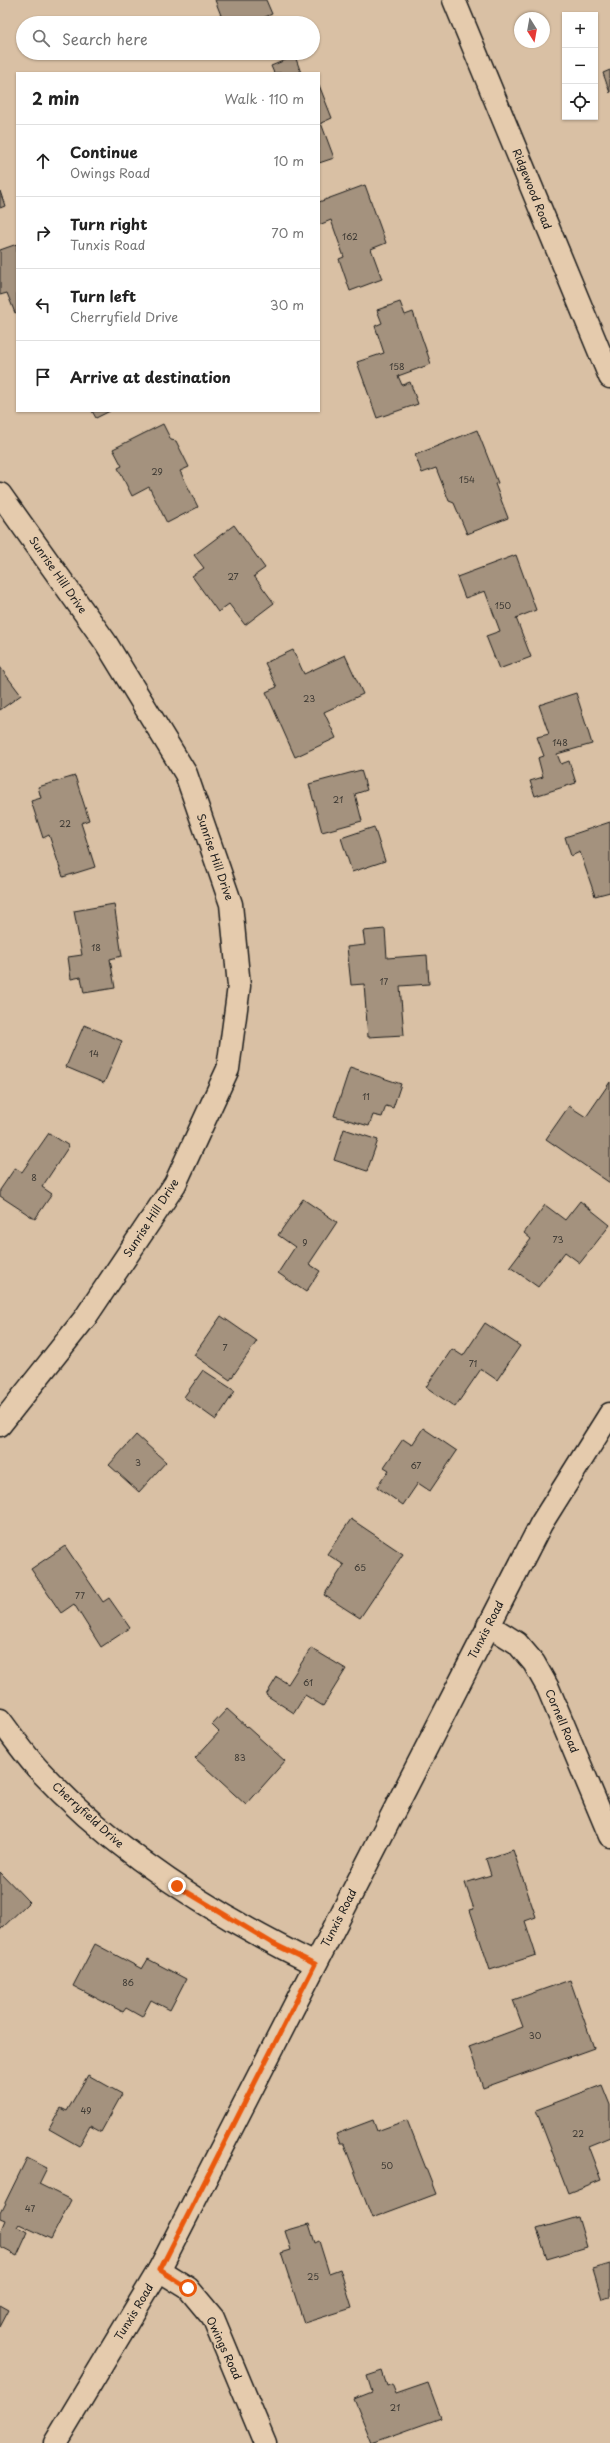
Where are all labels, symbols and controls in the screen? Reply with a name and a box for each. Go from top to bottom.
north arrow [514,12,550,48]
map controls [562,12,598,120]
button: + [562,12,598,48]
search box [16,16,320,60]
icon: search [30,27,52,49]
text: Search here [62,27,148,50]
button: − [562,48,598,84]
button: locate [562,84,598,120]
text: 2 min [32,85,79,111]
text: Walk · 110 m [225,89,304,108]
text: Continue [70,140,138,163]
street label: Ridgewood Road [509,146,556,232]
icon: ahead [32,150,54,172]
text: 10 m [274,151,304,170]
text: Owings Road [70,163,150,182]
text: Turn right [70,212,147,235]
icon: right [32,222,54,244]
text: 70 m [271,223,304,242]
house number: 162 [342,229,358,243]
text: Tunxis Road [70,235,145,254]
text: Turn left [70,284,136,307]
icon: left [32,294,54,316]
text: 30 m [270,295,304,314]
text: Cherryfield Drive [70,307,178,326]
house number: 158 [389,359,405,373]
text: Arrive at destination [70,365,231,388]
icon: arrive [32,366,54,388]
house number: 29 [151,464,163,478]
house number: 154 [459,472,475,486]
street label: Sunrise Hill Drive [25,533,92,617]
house number: 27 [227,569,239,583]
house number: 150 [495,598,512,612]
house number: 23 [303,691,315,705]
house number: 148 [552,735,568,749]
house number: 21 [333,792,343,806]
street label: Sunrise Hill Drive [193,811,238,903]
house number: 22 [59,816,71,830]
house number: 18 [91,940,101,954]
house number: 17 [380,974,389,988]
house number: 14 [89,1046,99,1060]
house number: 11 [362,1089,370,1103]
house number: 8 [31,1170,37,1184]
street label: Sunrise Hill Drive [119,1175,183,1261]
house number: 73 [553,1232,563,1246]
house number: 9 [302,1235,308,1249]
house number: 7 [222,1340,228,1354]
house number: 71 [469,1356,477,1370]
house number: 3 [135,1455,141,1469]
house number: 67 [410,1458,422,1472]
house number: 65 [354,1560,366,1574]
house number: 77 [75,1588,85,1602]
street label: Tunxis Road [464,1597,508,1662]
house number: 61 [303,1675,313,1689]
street label: Cornell Road [541,1686,584,1755]
house number: 83 [234,1750,246,1764]
street label: Cherryfield Drive [49,1778,128,1852]
route end [168,1877,186,1895]
street label: Tunxis Road [317,1885,361,1950]
house number: 86 [122,1975,134,1989]
house number: 30 [529,2028,542,2042]
house number: 49 [80,2103,92,2117]
house number: 22 [572,2126,584,2140]
house number: 50 [381,2158,394,2172]
house number: 47 [25,2201,35,2215]
house number: 25 [307,2269,319,2283]
route start [179,2279,197,2297]
street label: Tunxis Road [110,2280,157,2343]
street label: Owings Road [202,2313,247,2382]
house number: 21 [390,2400,400,2414]

